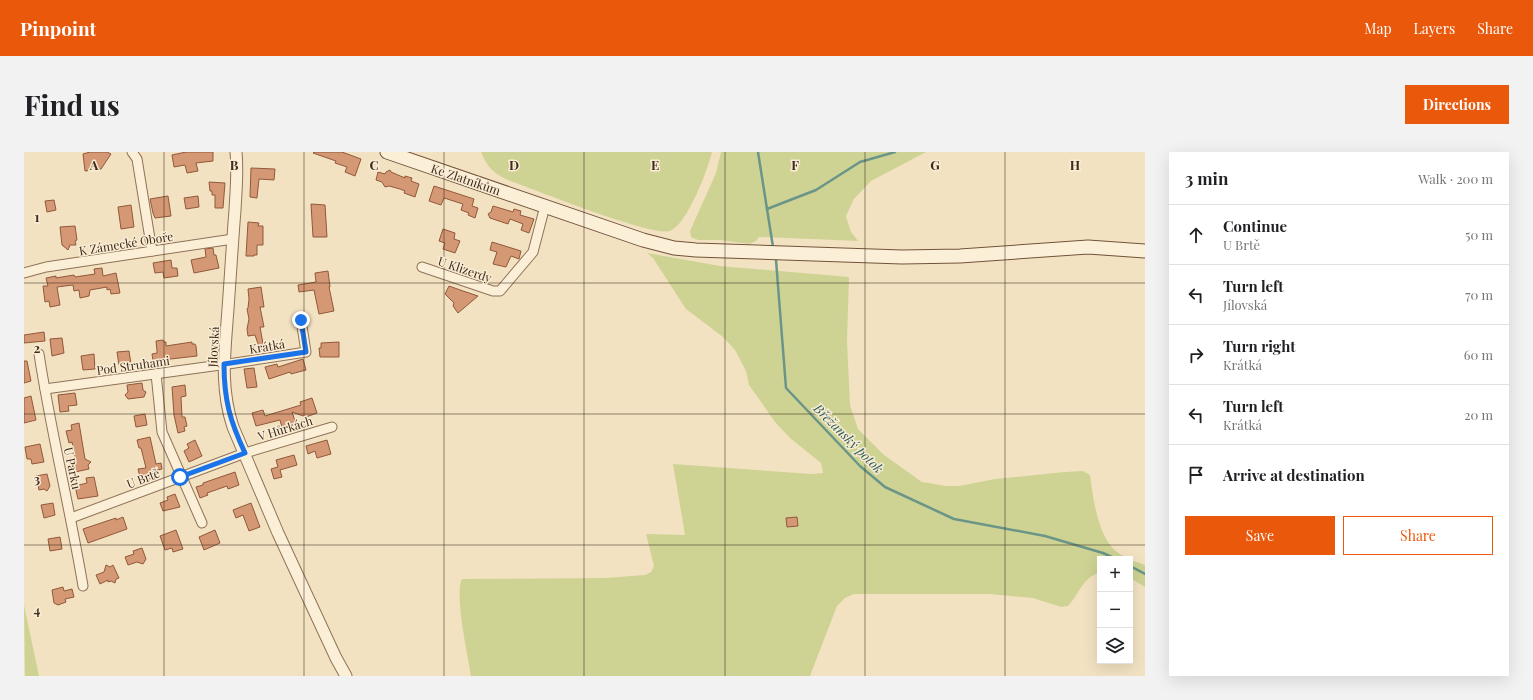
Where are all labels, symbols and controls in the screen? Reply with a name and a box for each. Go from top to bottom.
text: Pinpoint [20,15,96,41]
text: Map [1364,19,1392,38]
text: Layers [1414,19,1455,38]
text: Share [1477,19,1513,38]
button: Directions [1405,85,1509,124]
text: Find us [24,86,120,123]
text: A [89,156,99,173]
text: B [230,156,239,173]
text: C [369,156,379,173]
text: D [509,156,519,173]
text: E [651,156,659,173]
text: F [791,156,799,173]
text: G [930,156,940,173]
text: H [1070,156,1080,173]
street label: Ke Zlatníkům [429,160,503,198]
text: 3 min [1185,167,1228,189]
text: Walk · 200 m [1418,170,1493,187]
text: 1 [35,208,40,225]
text: Continue [1223,216,1287,236]
icon: ahead [1185,224,1207,246]
text: 50 m [1465,226,1493,243]
street label: K Zámecké Oboře [78,228,174,258]
text: U Brtě [1223,236,1260,253]
street label: U Klizerdy [436,252,494,286]
text: Turn left [1223,276,1284,296]
icon: left [1185,284,1207,306]
text: 70 m [1465,286,1493,303]
text: Jílovská [1223,296,1267,313]
route end [292,311,310,329]
street label: Jílovská [204,326,222,369]
street label: Krátká [248,335,286,357]
text: Turn right [1223,336,1296,356]
text: 2 [34,339,41,356]
icon: right [1185,344,1207,366]
text: 60 m [1464,346,1493,363]
street label: Pod Struhami [95,352,171,378]
text: Krátká [1223,356,1262,373]
text: Turn left [1223,396,1284,416]
water label: Břežanský potok [810,399,888,477]
icon: left [1185,404,1207,426]
text: 20 m [1464,406,1493,423]
street label: V Hůrkách [255,412,314,444]
text: Krátká [1223,416,1262,433]
street label: U Parku [61,445,85,491]
street label: U Brtě [124,464,162,492]
icon: arrive [1185,464,1207,486]
text: Arrive at destination [1223,465,1365,485]
route start [171,468,189,486]
text: 3 [34,470,40,487]
button: Save [1185,516,1335,555]
button: Share [1343,516,1493,555]
map controls [1097,556,1133,664]
button: + [1097,556,1133,592]
button: − [1097,592,1133,628]
text: 4 [34,601,41,618]
button: layers [1097,628,1133,664]

